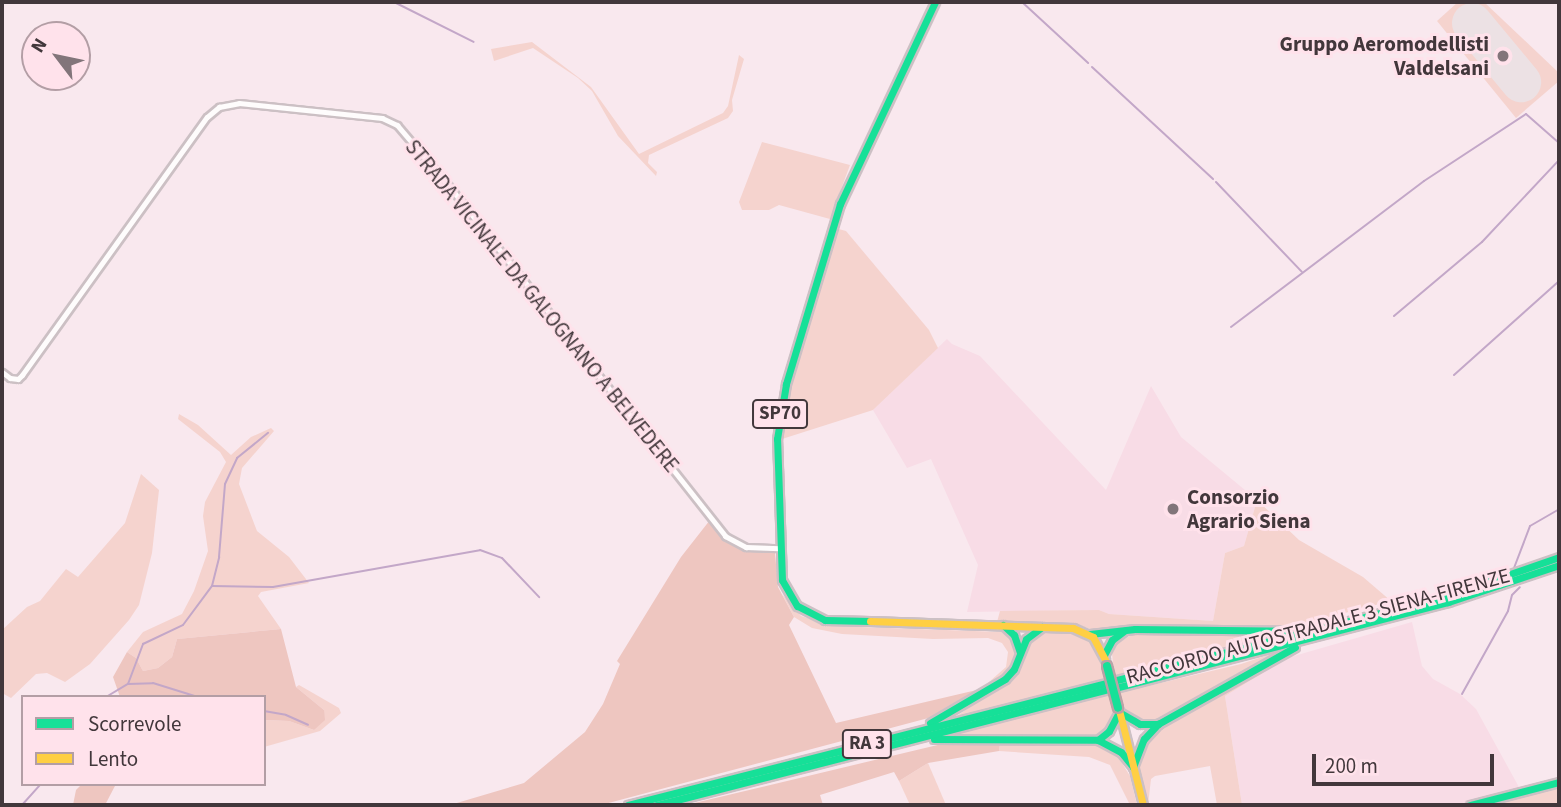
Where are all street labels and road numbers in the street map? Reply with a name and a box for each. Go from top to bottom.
street label: STRADA VICINALE DA GALOGNANO A BELVEDERE [400,135,684,477]
road number: SP70 [752,398,808,430]
street label: RACCORDO AUTOSTRADALE 3 SIENA-FIRENZE [1124,563,1512,689]
road number: RA 3 [841,729,893,760]

